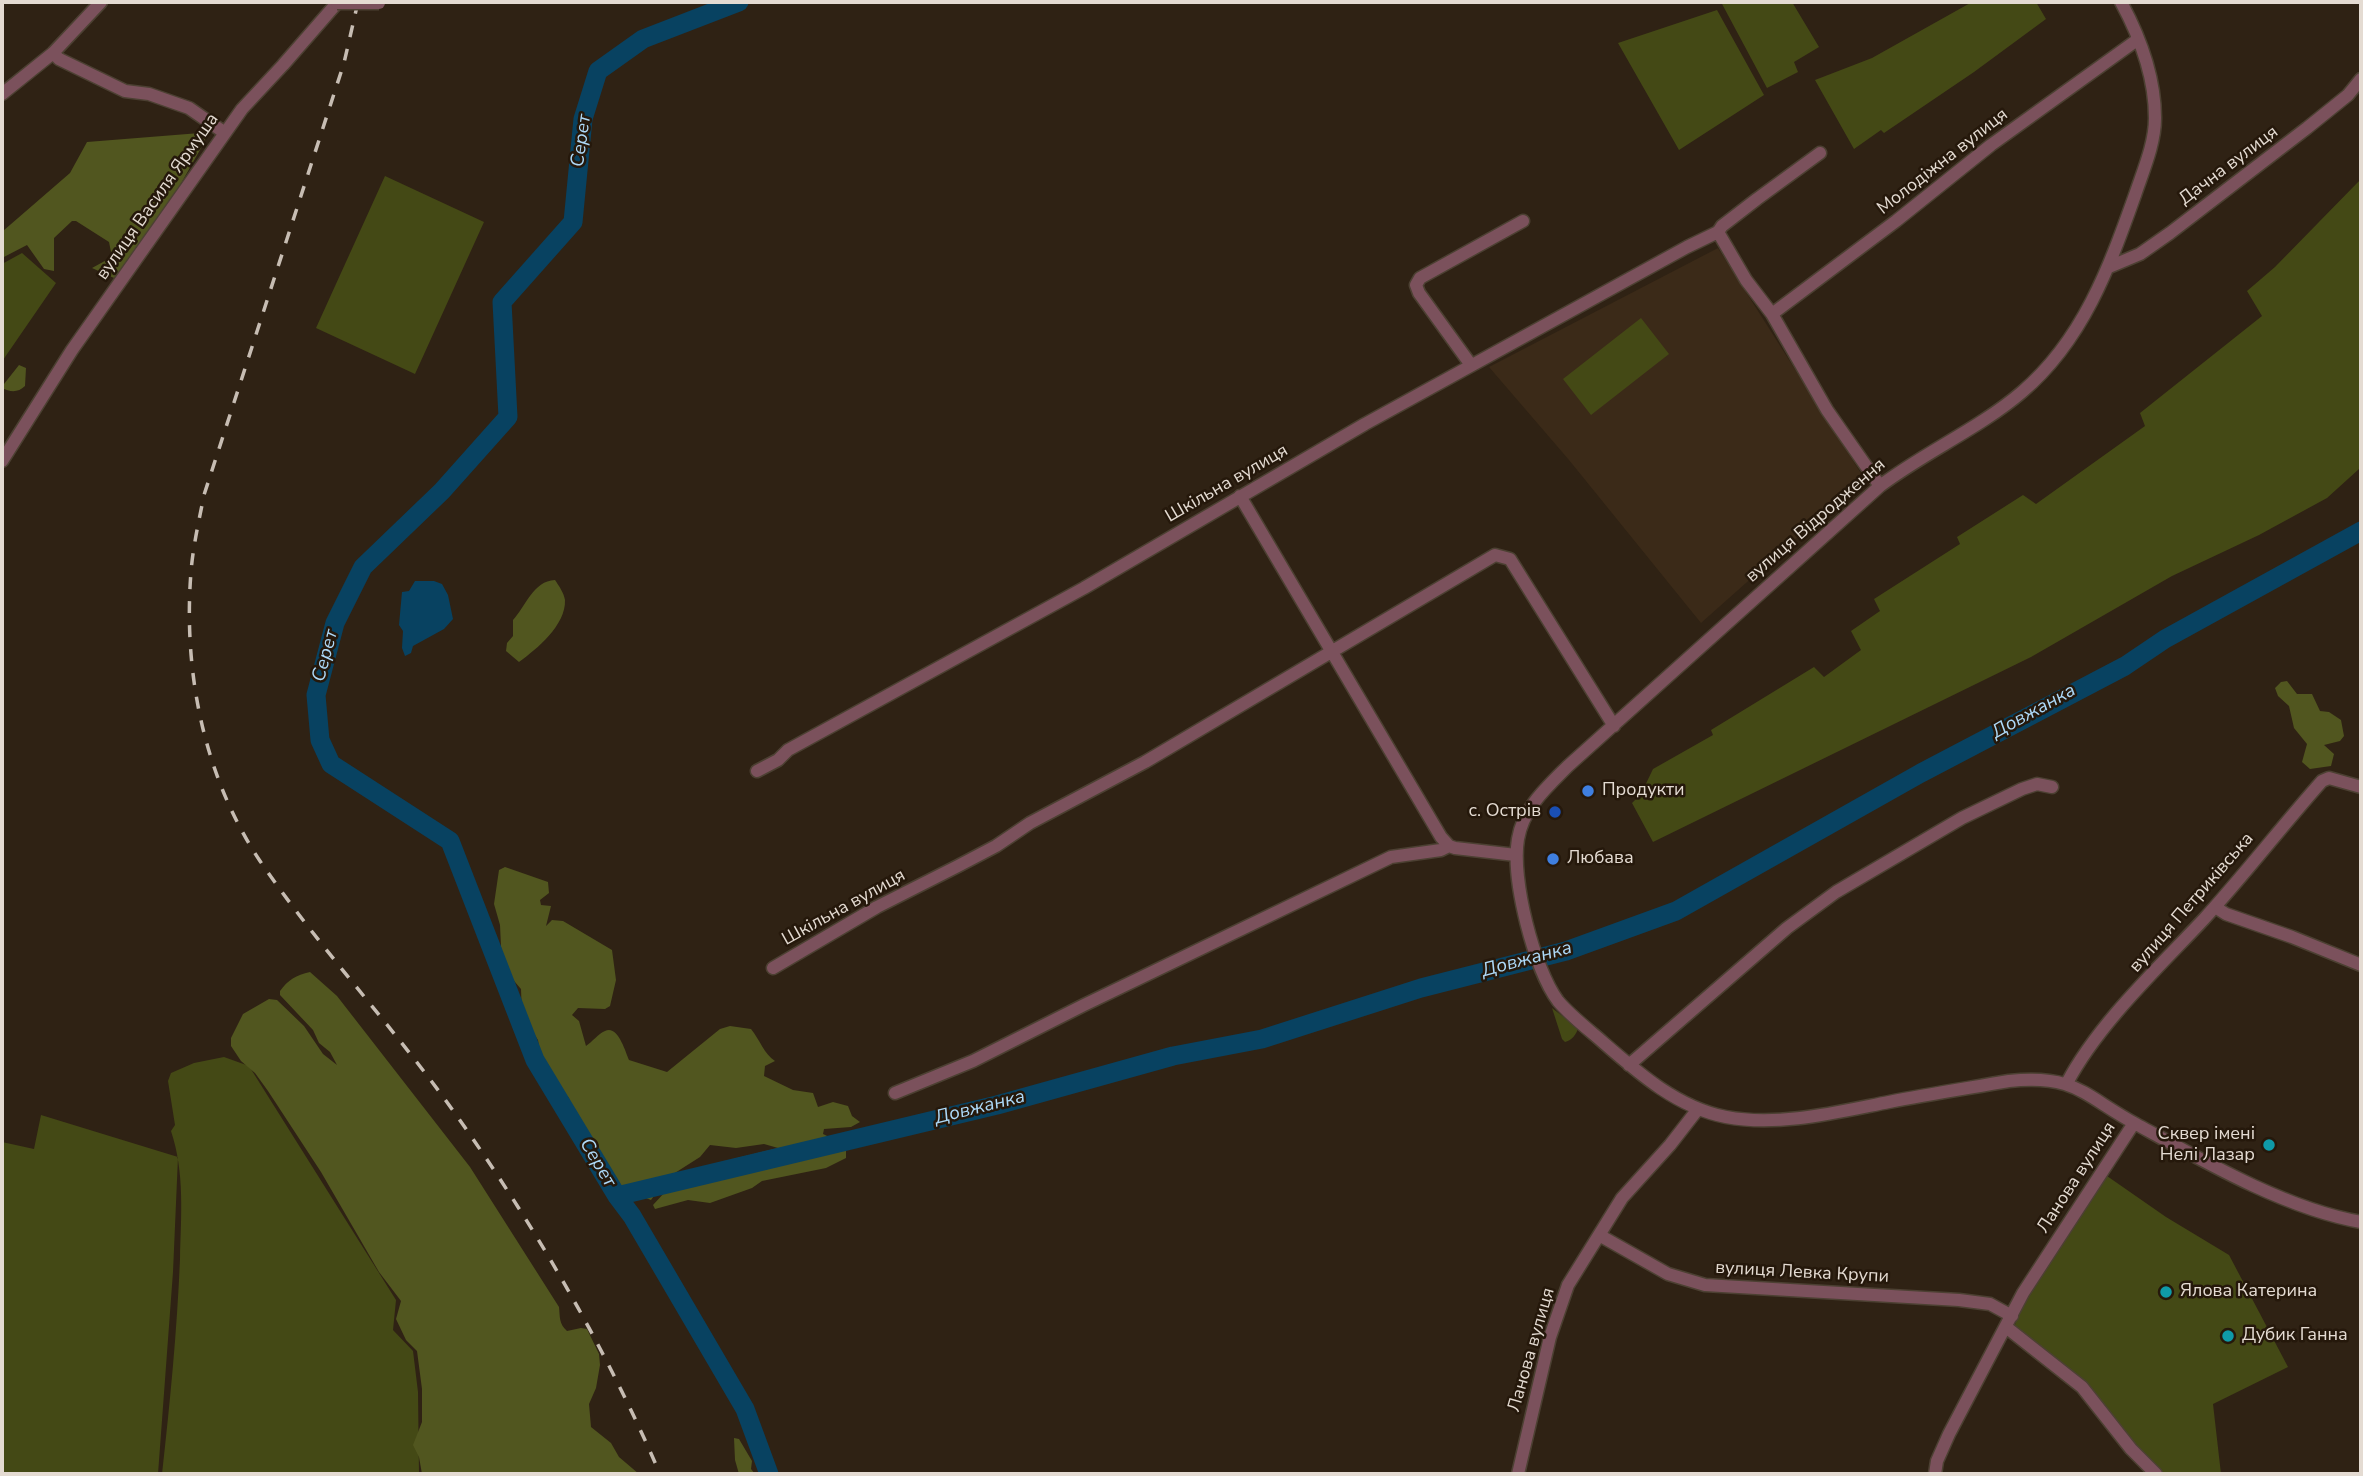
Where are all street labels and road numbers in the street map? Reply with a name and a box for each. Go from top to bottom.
street label: Молодіжна вулиця [1873,104,2013,220]
street label: вулиця Василя Ярмуша [92,110,224,284]
street label: Дачна вулиця [2175,122,2283,210]
street label: Шкільна вулиця [1162,440,1292,528]
street label: вулиця Відродження [1742,454,1890,588]
street label: вулиця Петриківська [2125,829,2259,977]
street label: Шкільна вулиця [779,865,909,951]
street label: Ланова вулиця [2033,1118,2121,1238]
street label: вулиця Левка Крупи [1715,1258,1889,1288]
street label: Ланова вулиця [1504,1285,1560,1415]

